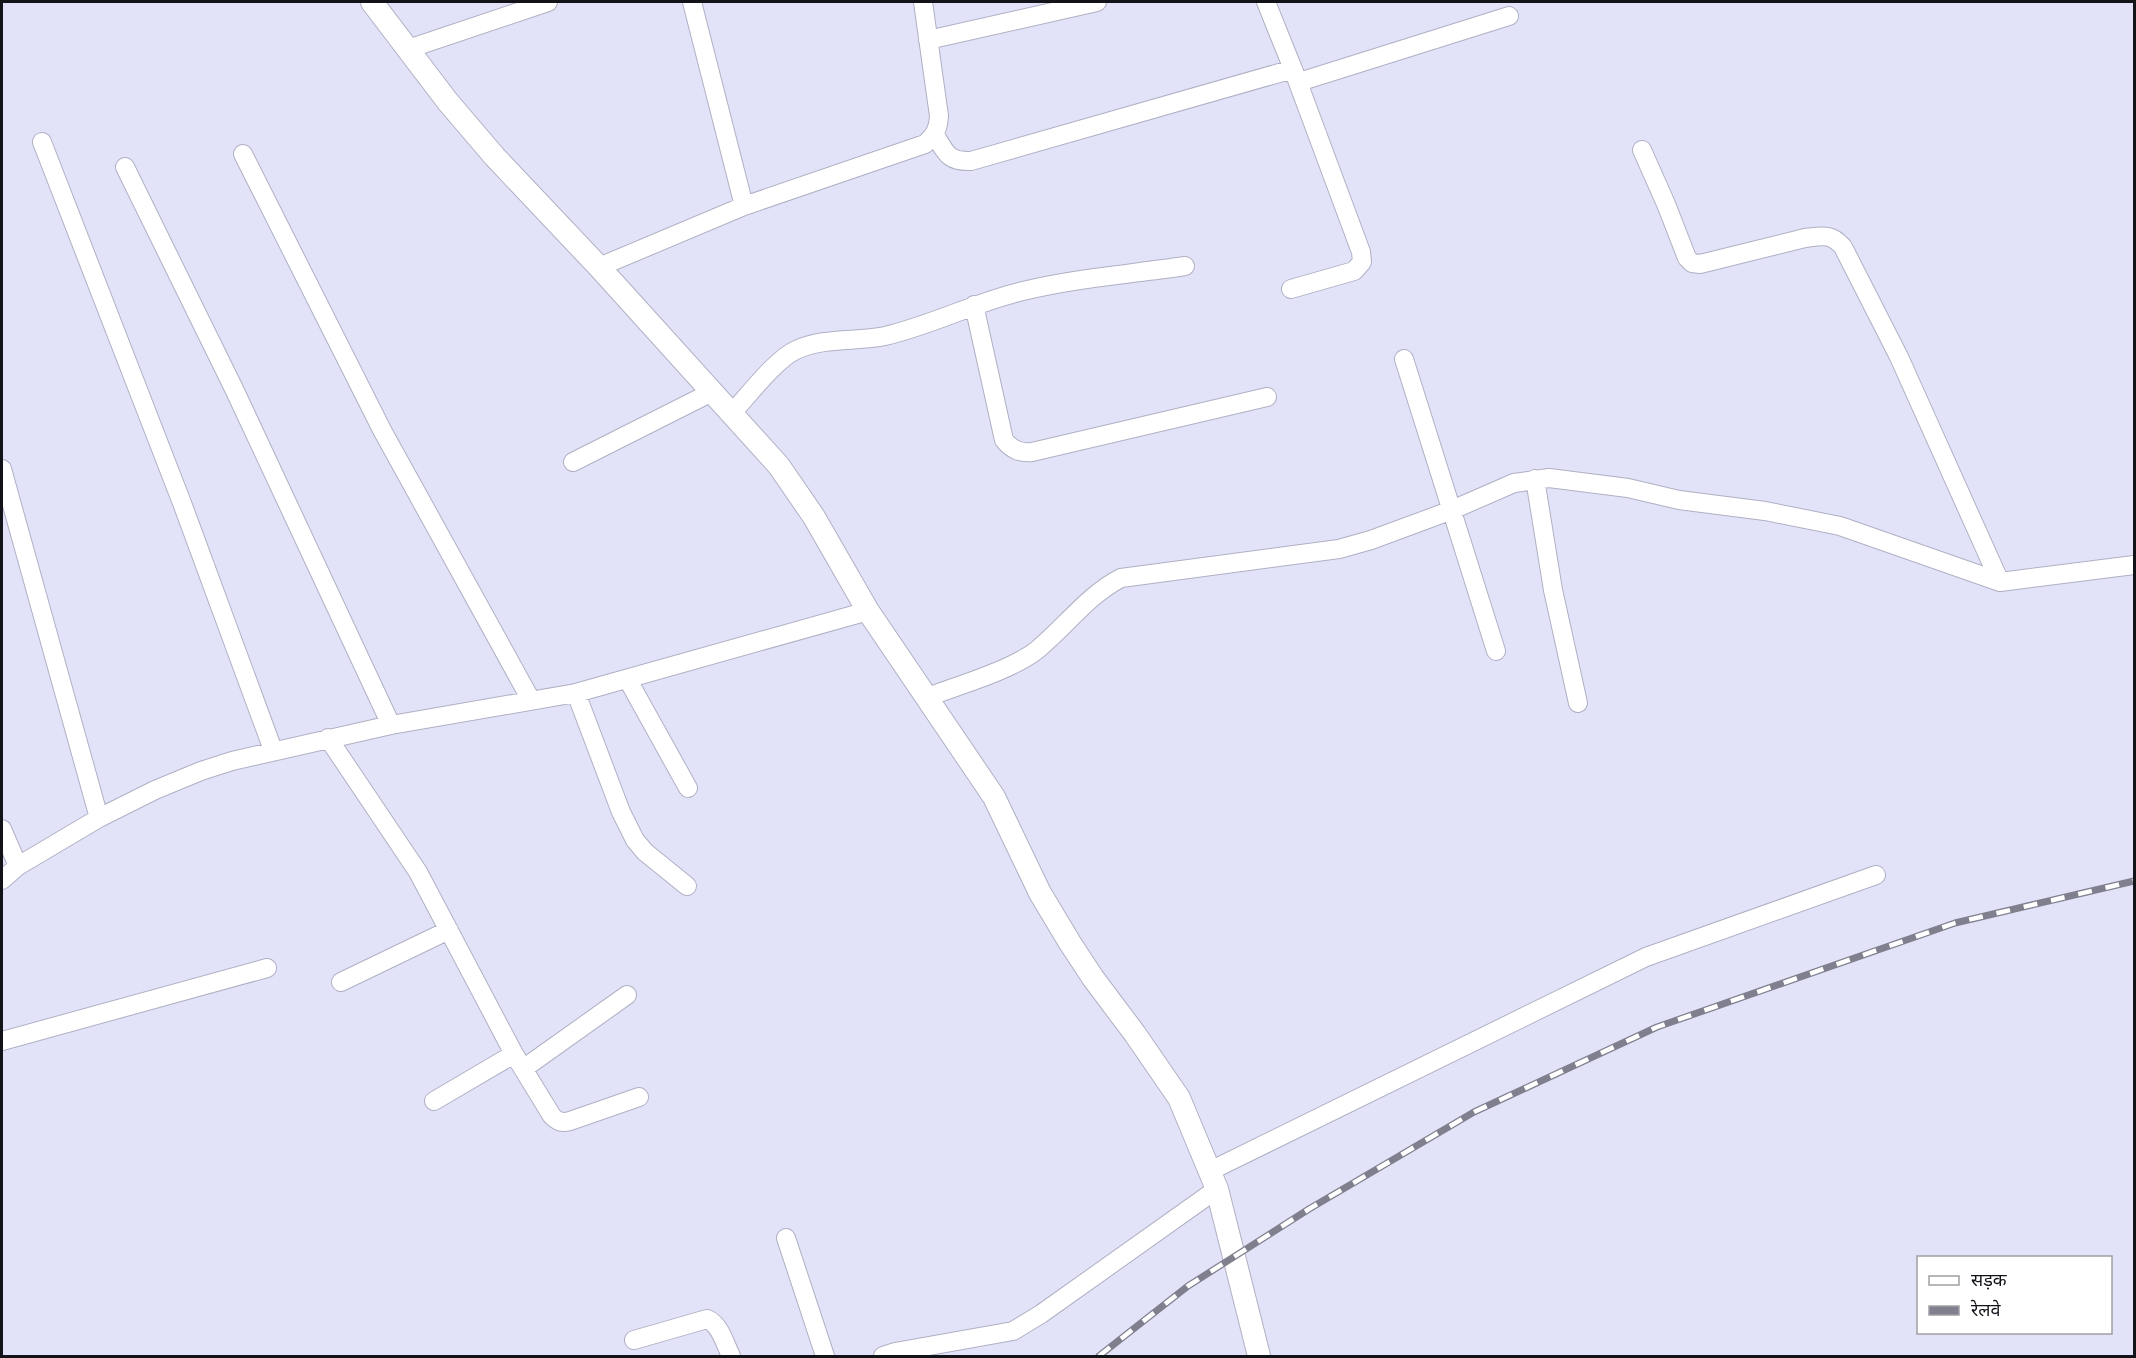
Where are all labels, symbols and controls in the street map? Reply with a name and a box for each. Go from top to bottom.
legend [1917,1256,2112,1334]
text: सड़क [1971,1268,2008,1290]
text: रेलवे [1970,1298,2002,1320]

